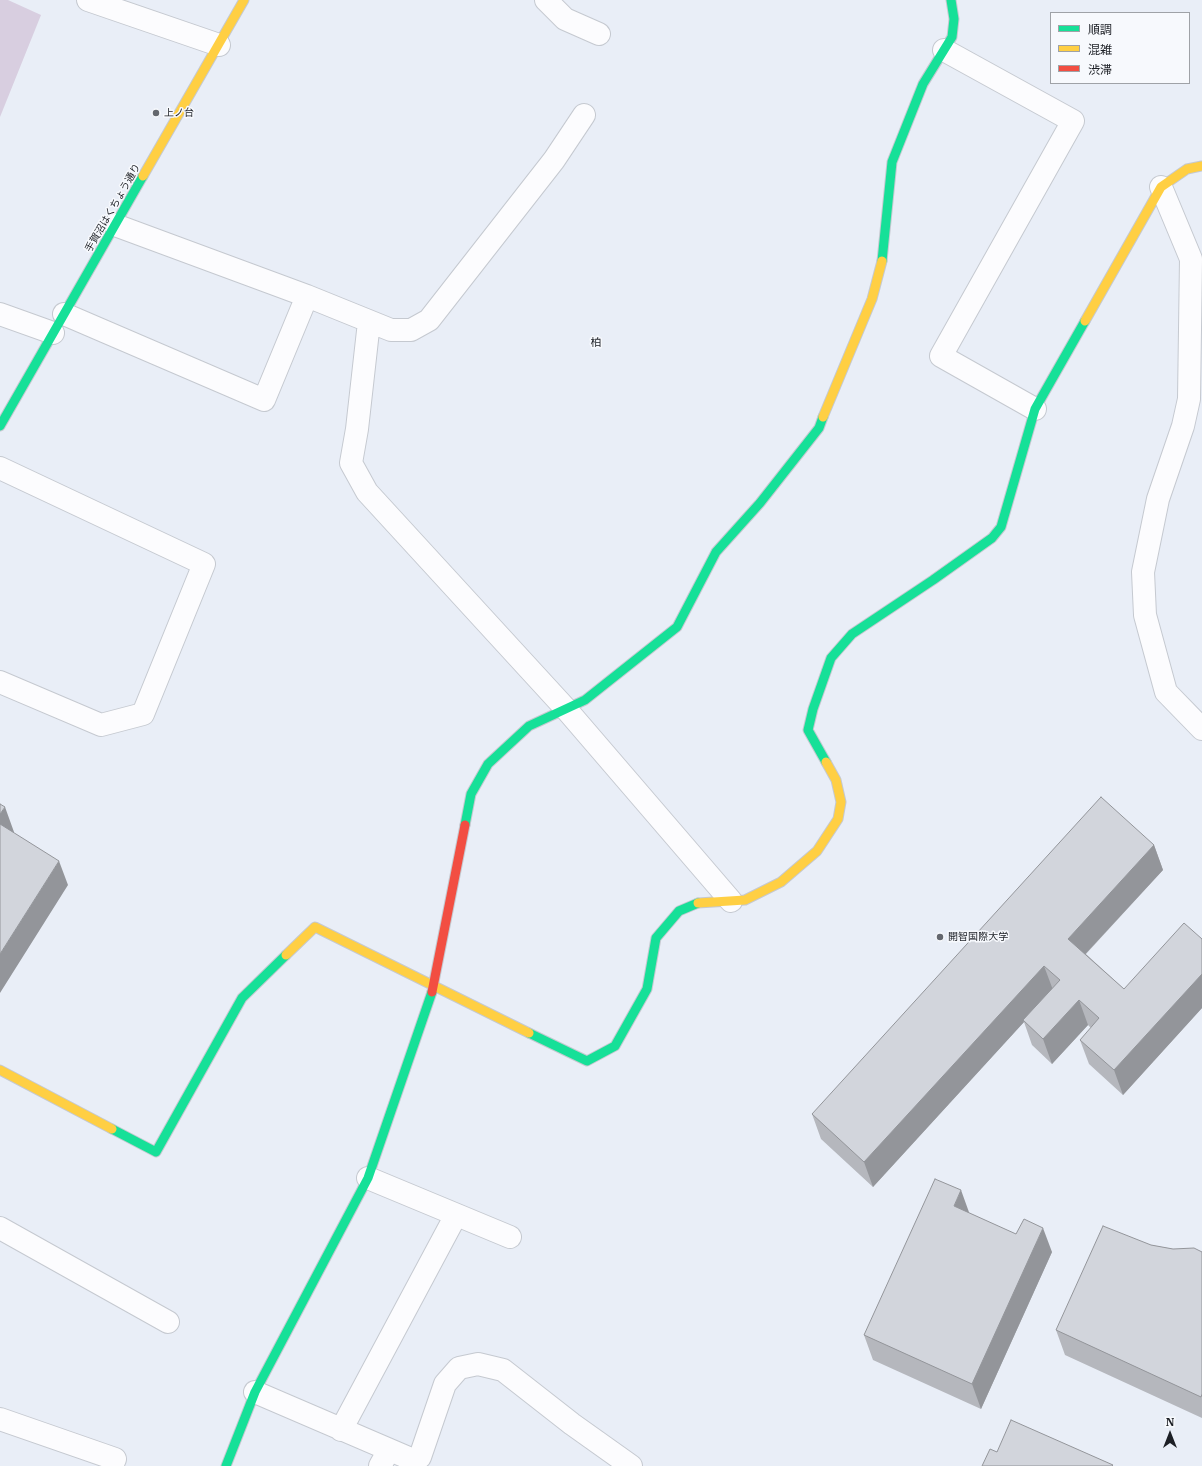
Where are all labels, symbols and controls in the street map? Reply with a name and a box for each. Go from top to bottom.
legend [1050,12,1190,84]
text: 順調 [1088,22,1112,37]
text: 混雑 [1088,42,1112,57]
text: 渋滞 [1088,62,1112,77]
place label: 上ノ台 [164,107,194,119]
marker: 上ノ台 [151,108,161,118]
street label: 手賀沼はくちょう通り [83,162,143,254]
district label: 柏 [591,336,601,350]
place label: 開智国際大学 [948,931,1008,943]
marker: 開智国際大学 [935,932,945,942]
north arrow [1150,1414,1190,1454]
text: N [1166,1415,1174,1429]

